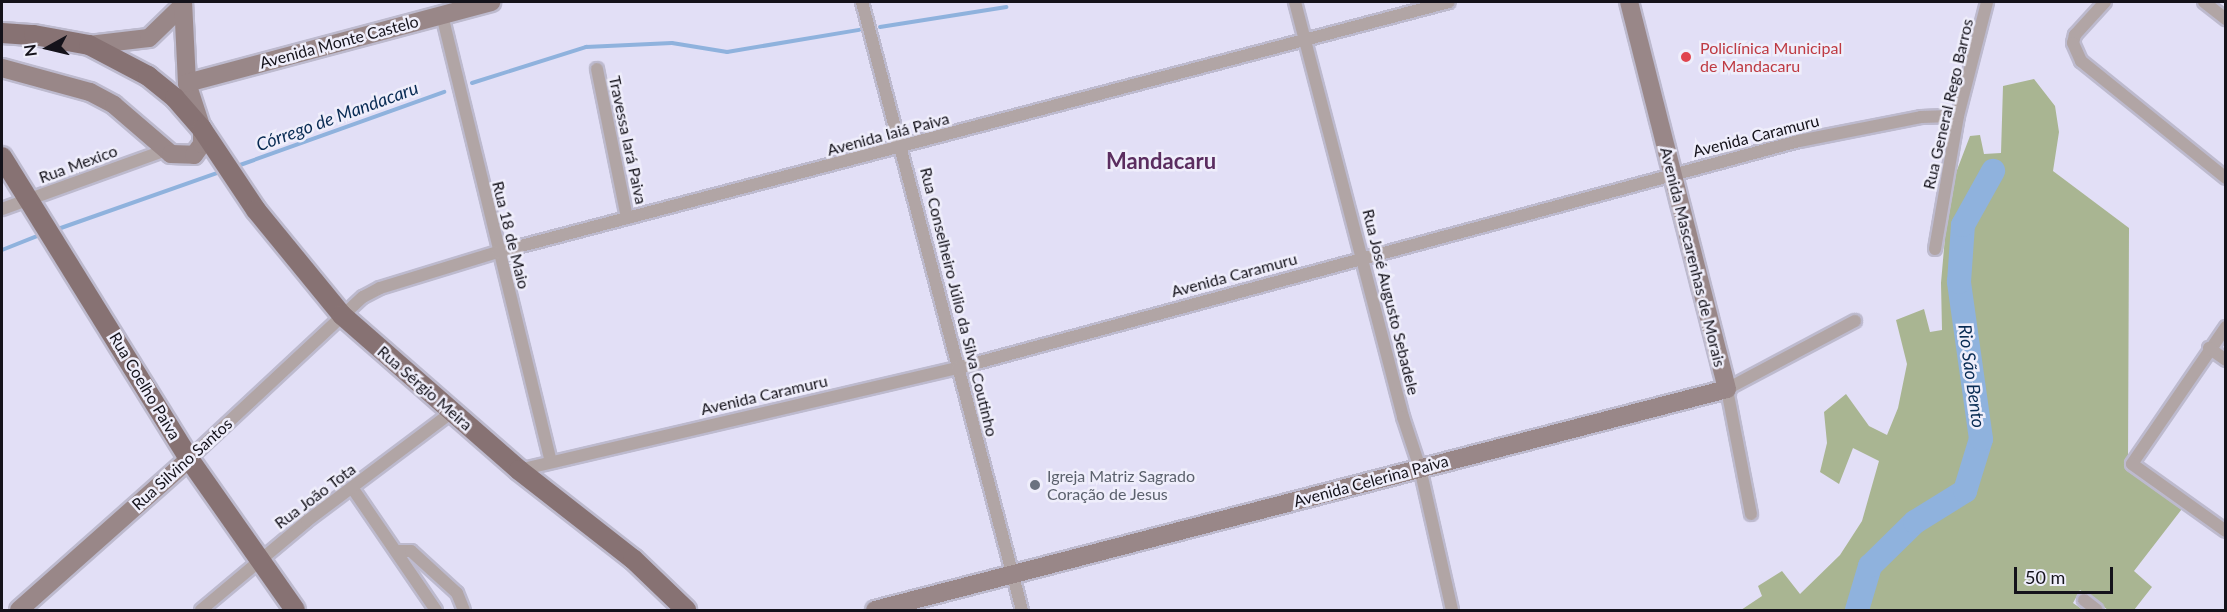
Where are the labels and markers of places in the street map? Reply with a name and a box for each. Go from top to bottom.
place label: Policlínica Municipal de Mandacaru [1700,38,1842,76]
marker: Policlínica Municipal de Mandacaru [1677,48,1695,66]
place label: Igreja Matriz Sagrado Coração de Jesus [1047,466,1195,504]
marker: Igreja Matriz Sagrado Coração de Jesus [1028,478,1042,492]

